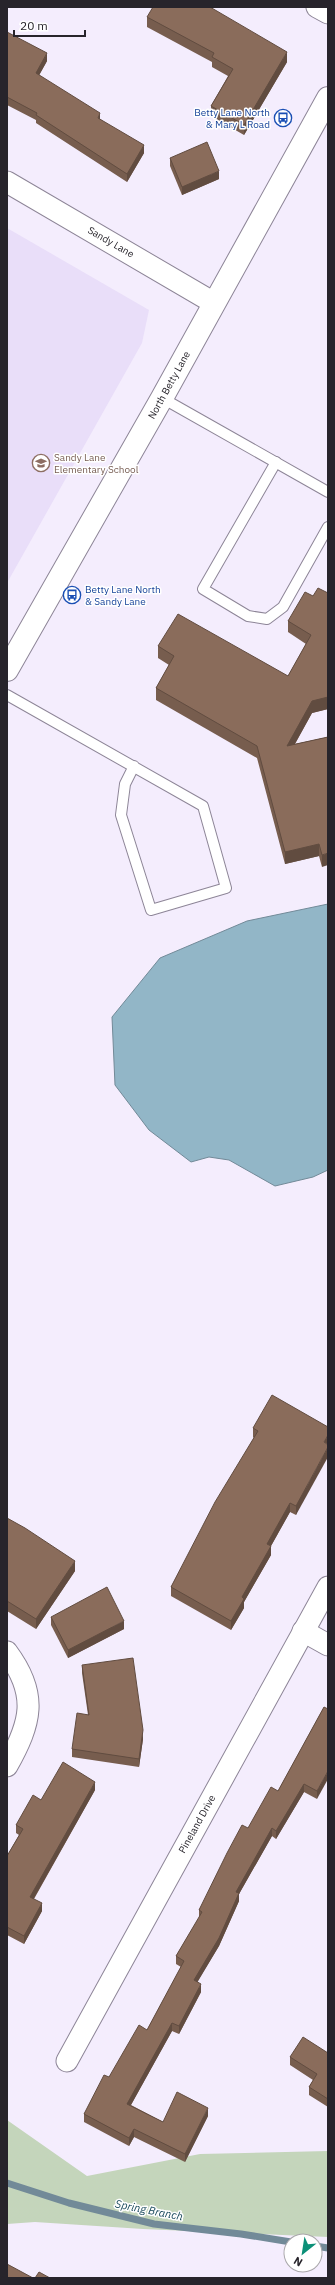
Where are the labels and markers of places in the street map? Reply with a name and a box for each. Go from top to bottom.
place label: Betty Lane North & Mary L Road [194,106,270,131]
bus stop icon: Betty Lane North & Mary L Road [273,108,293,128]
place label: Sandy Lane Elementary School [54,451,139,476]
school or university icon: Sandy Lane Elementary School [31,453,51,473]
place label: Betty Lane North & Sandy Lane [85,583,161,608]
bus stop icon: Betty Lane North & Sandy Lane [62,585,82,605]

